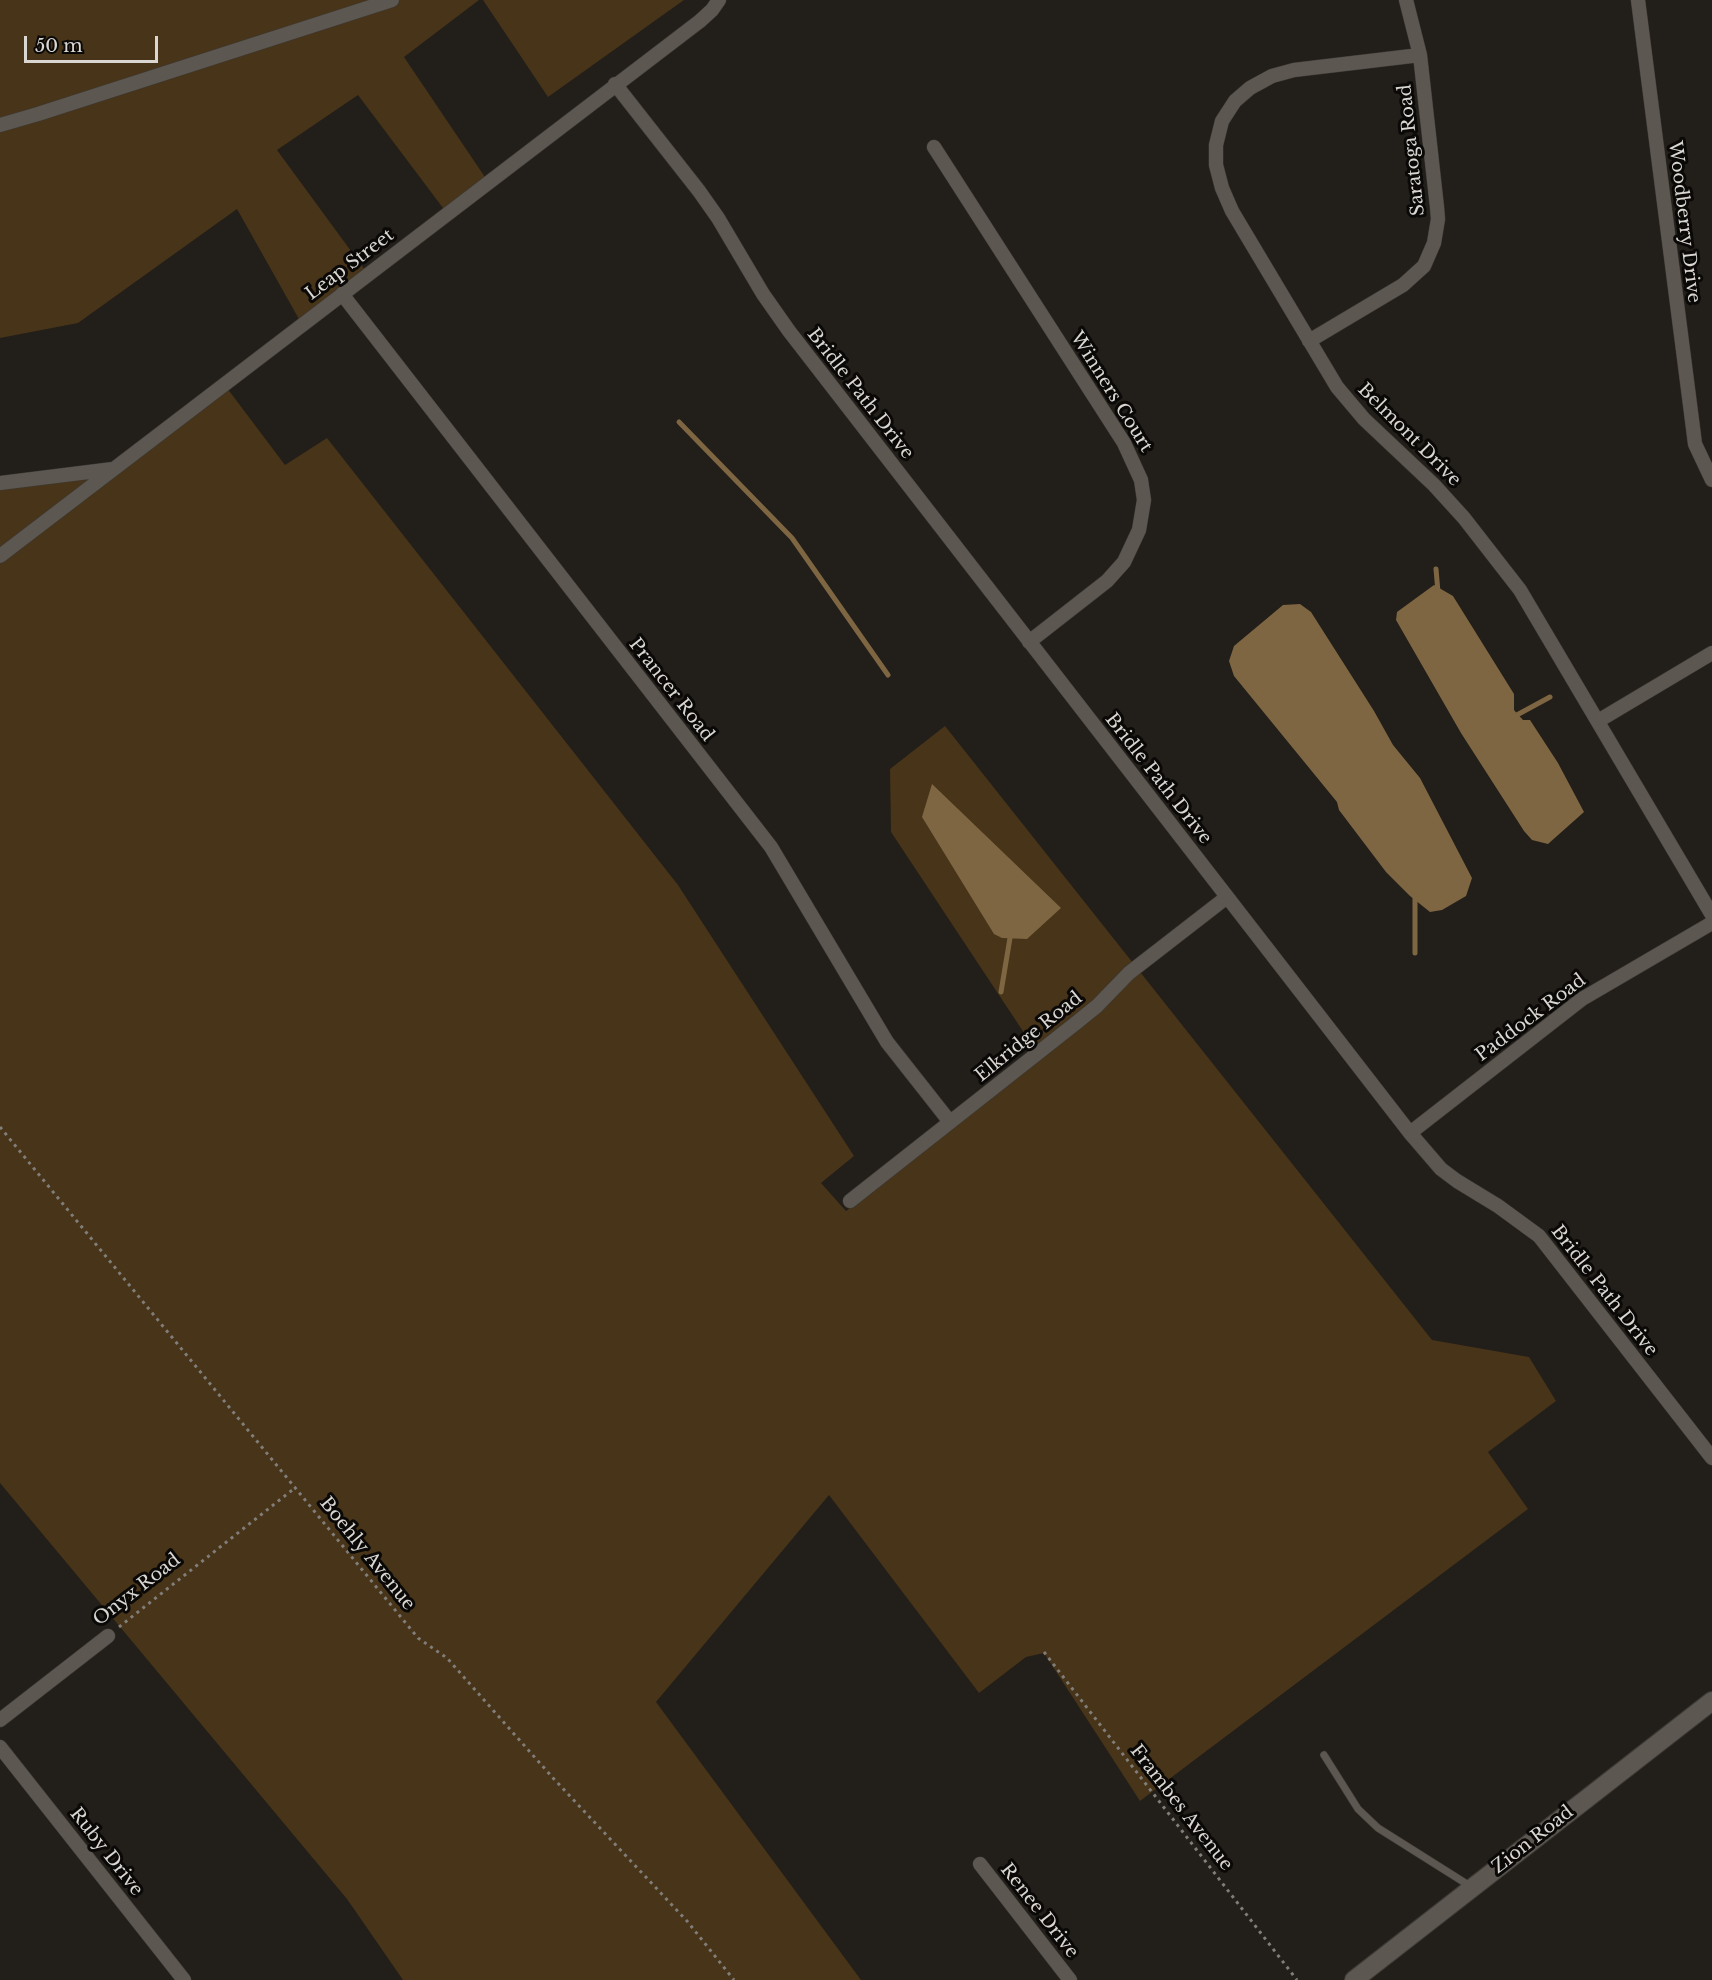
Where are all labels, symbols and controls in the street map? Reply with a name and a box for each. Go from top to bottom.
scale bar [27,24,160,62]
text: 50 m [35,35,83,57]
street label: Saratoga Road [1394,83,1430,217]
street label: Woodberry Drive [1663,140,1705,304]
street label: Leap Street [302,225,398,305]
street label: Bridle Path Drive [802,324,918,464]
street label: Winners Court [1065,328,1157,456]
street label: Belmont Drive [1353,379,1465,491]
street label: Prancer Road [624,634,718,746]
street label: Bridle Path Drive [1100,709,1216,849]
street label: Paddock Road [1472,970,1590,1066]
street label: Elkridge Road [971,987,1087,1087]
street label: Bridle Path Drive [1546,1221,1662,1361]
street label: Boehly Avenue [315,1493,419,1615]
street label: Onyx Road [89,1549,185,1631]
street label: Frambes Avenue [1125,1741,1237,1875]
street label: Zion Road [1488,1802,1578,1878]
street label: Ruby Drive [65,1804,147,1900]
street label: Renee Drive [995,1859,1083,1963]

